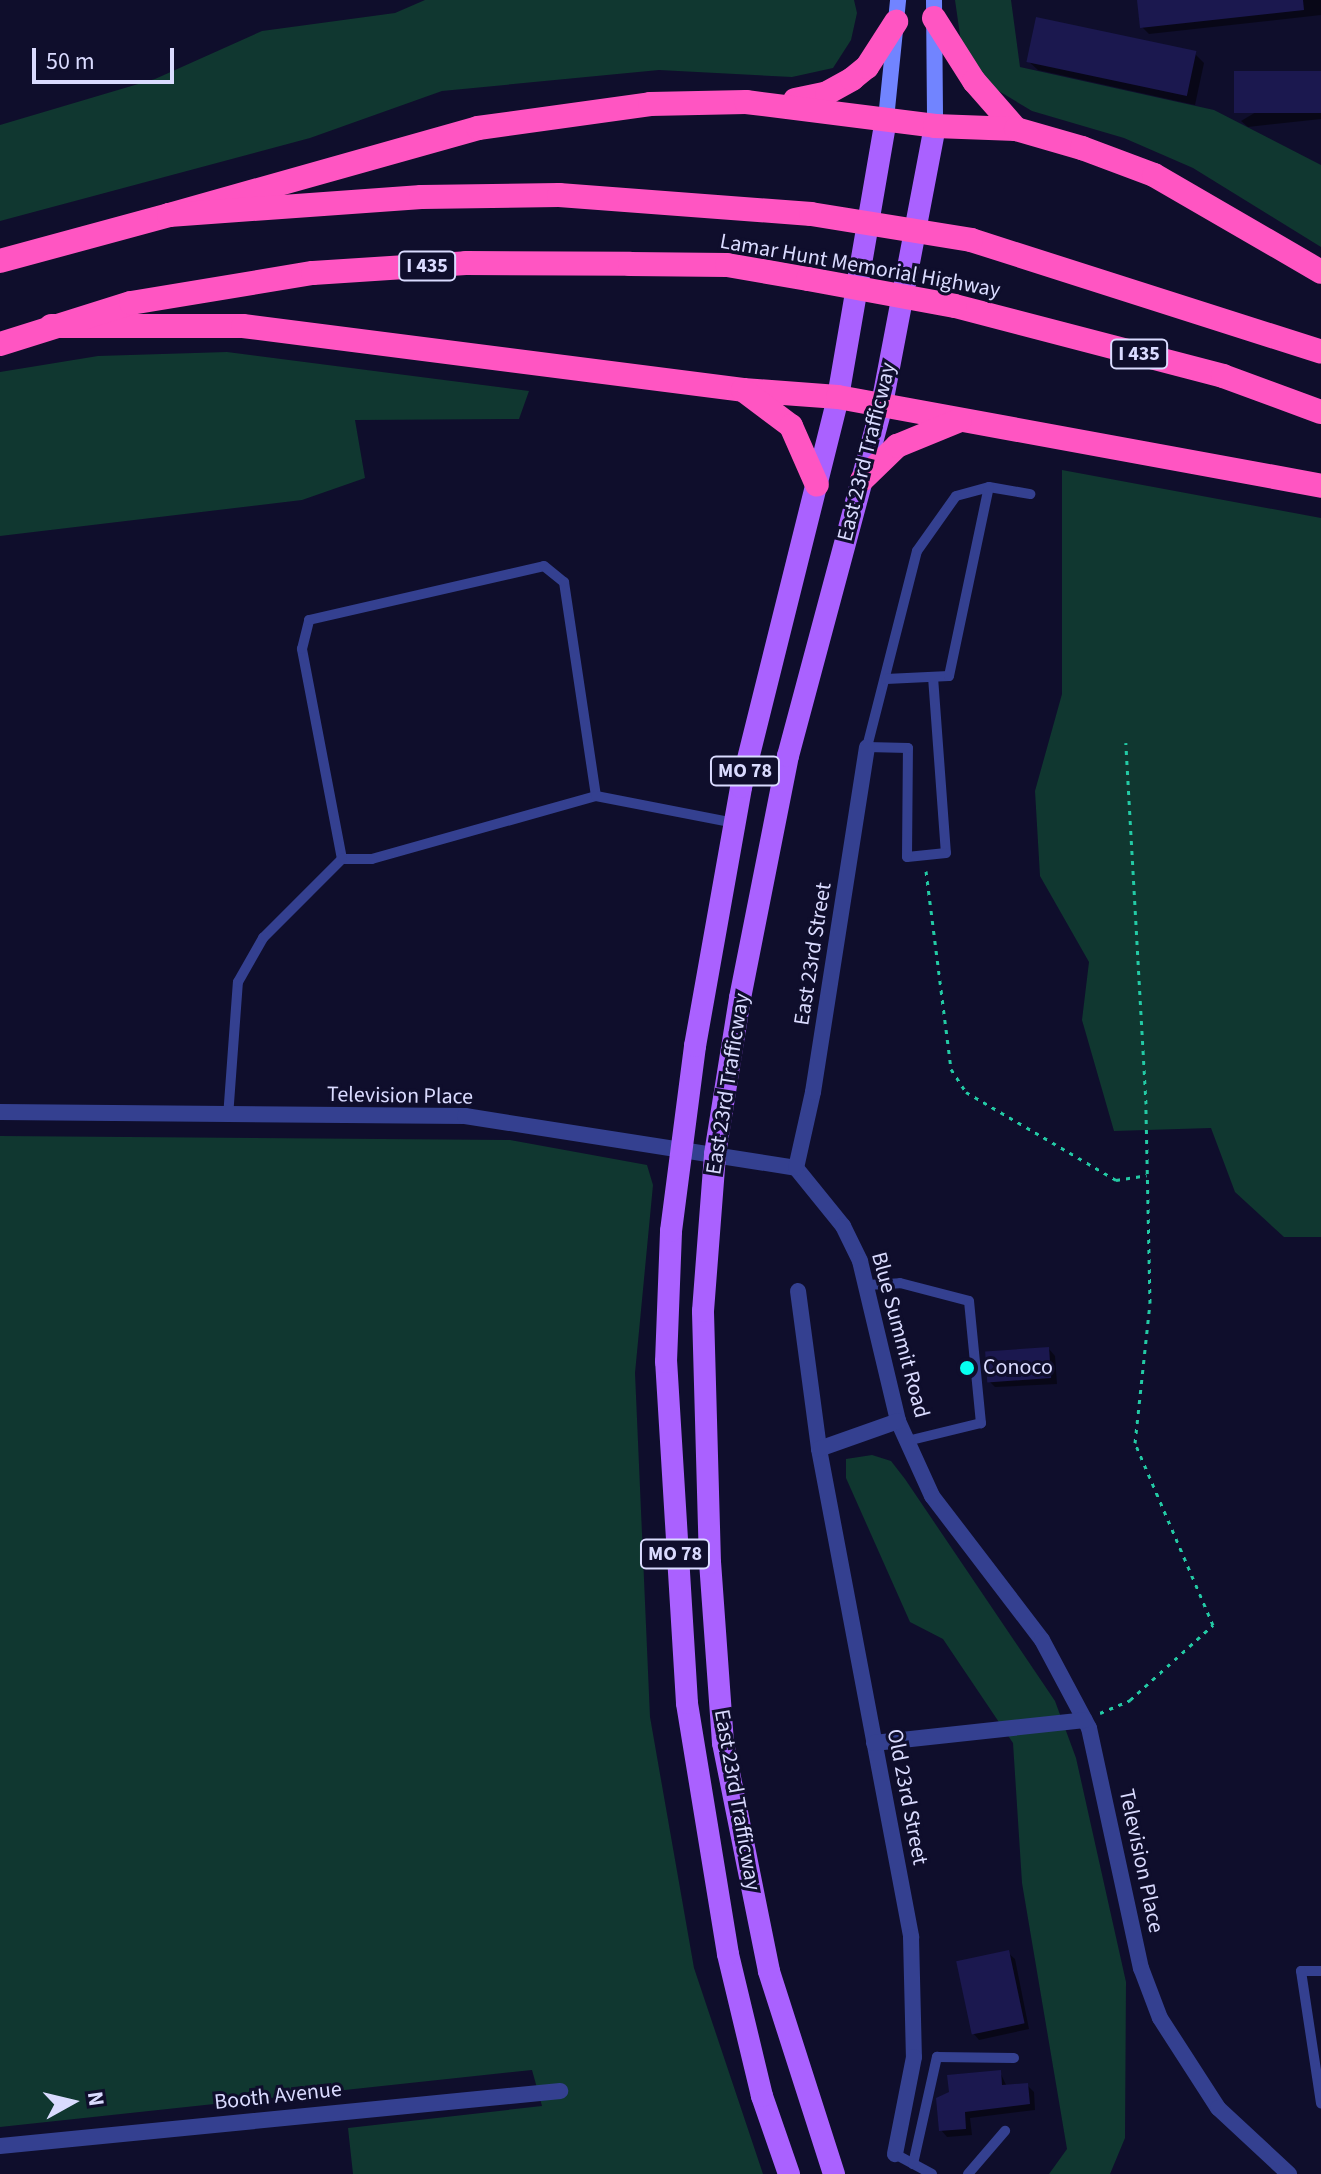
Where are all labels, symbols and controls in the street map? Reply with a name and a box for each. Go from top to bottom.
scale bar [36,32,178,82]
text: 50 m [46,44,95,79]
street label: Lamar Hunt Memorial Highway [718,228,1002,304]
road number: I 435 [397,250,457,282]
road number: I 435 [1109,338,1169,370]
street label: East 23rd Trafficway [832,360,902,544]
road number: MO 78 [709,755,781,787]
street label: East 23rd Street [789,881,837,1027]
street label: East 23rd Trafficway [701,991,755,1177]
street label: Television Place [327,1082,473,1110]
street label: Blue Summit Road [865,1249,935,1421]
place label: Conoco [983,1355,1053,1381]
marker: Conoco [958,1359,976,1377]
road number: MO 78 [639,1538,711,1570]
street label: East 23rd Trafficway [708,1707,766,1893]
street label: Old 23rd Street [881,1727,933,1867]
street label: Television Place [1113,1787,1169,1935]
north arrow [32,2062,112,2142]
street label: Booth Avenue [213,2076,343,2116]
text: N [79,2089,113,2108]

